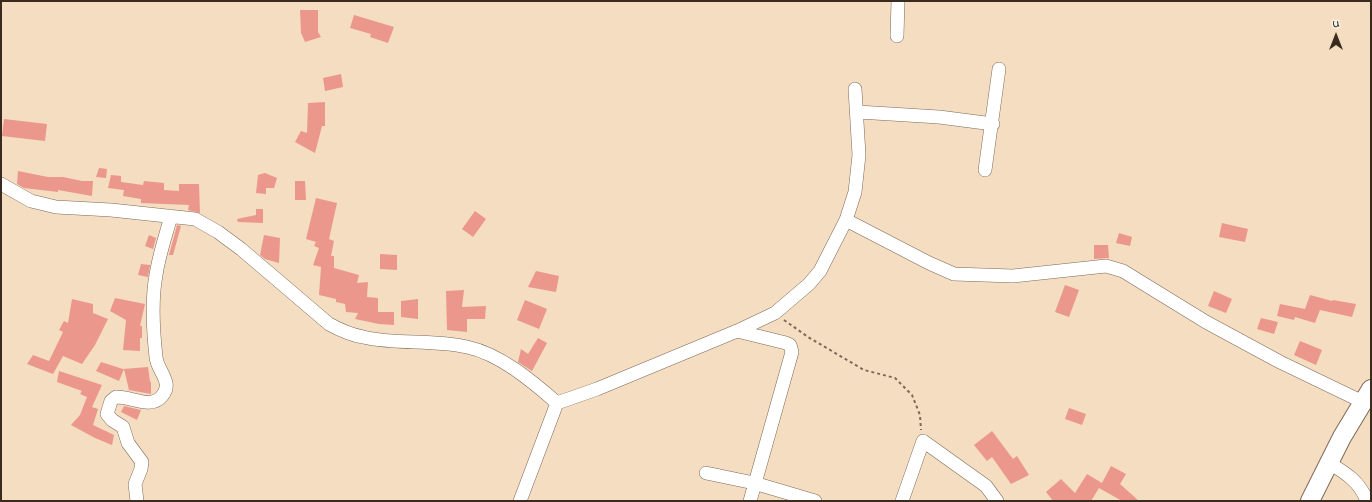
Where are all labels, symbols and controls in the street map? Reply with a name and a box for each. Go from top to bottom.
north arrow [1316,16,1356,56]
text: U [1333,16,1339,32]

